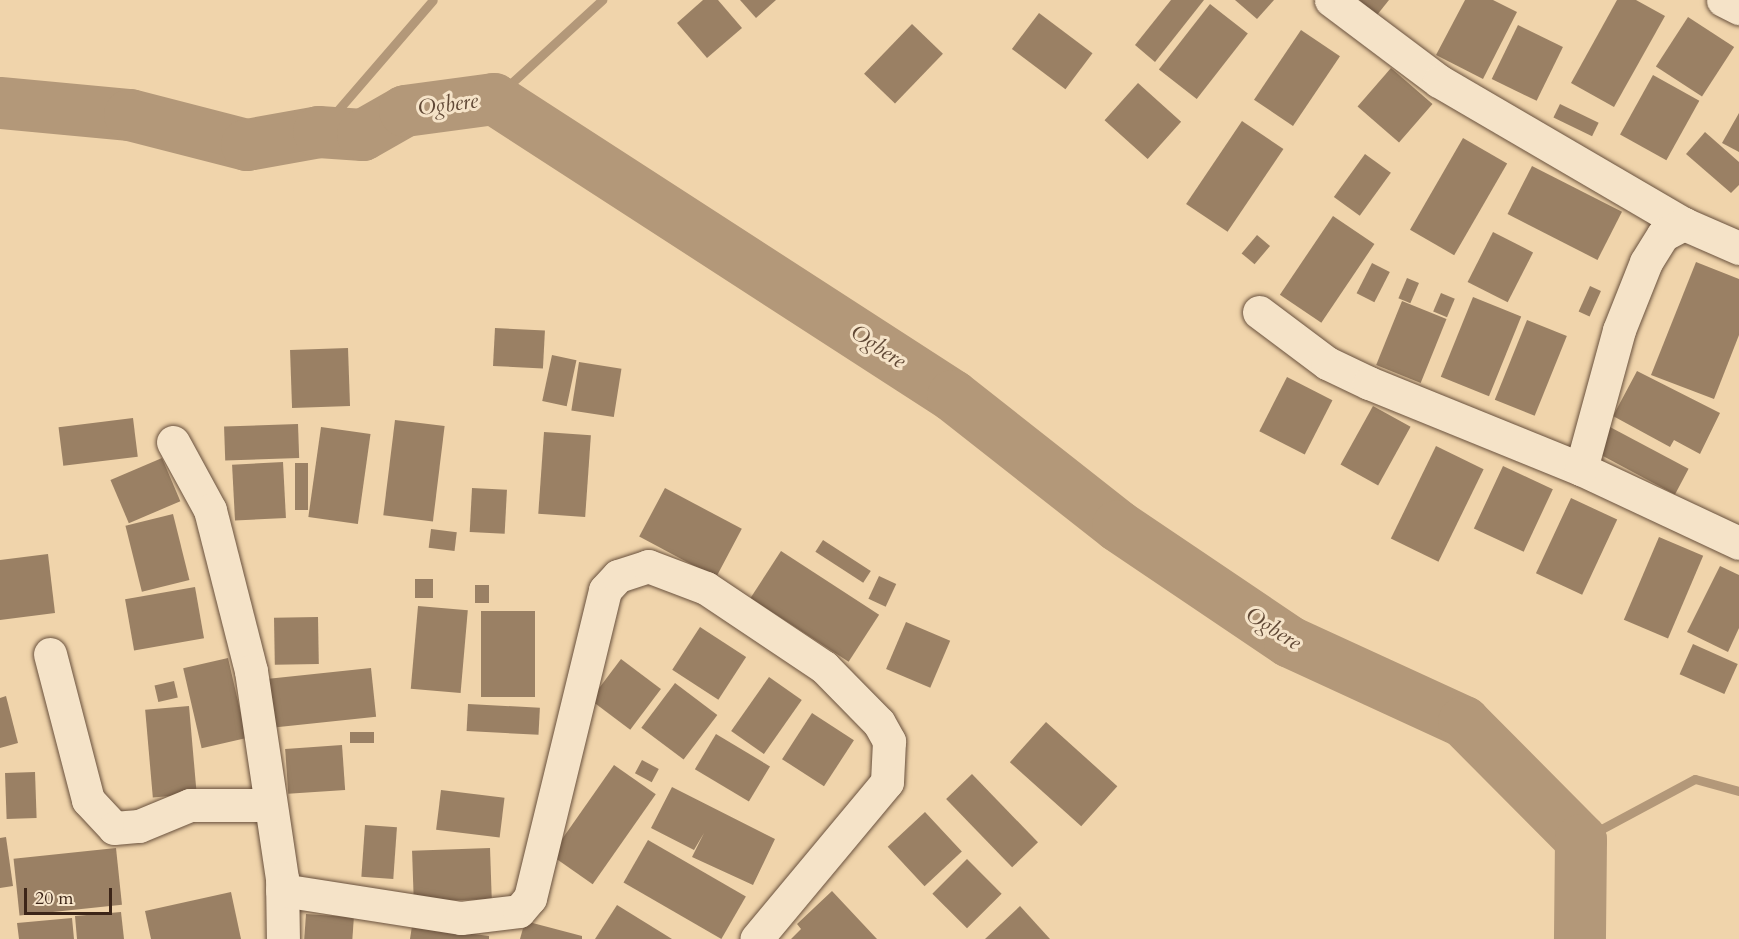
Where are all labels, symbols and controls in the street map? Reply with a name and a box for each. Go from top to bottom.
water label: Ogbere [416,88,480,122]
water label: Ogbere [845,319,911,375]
water label: Ogbere [1240,602,1306,656]
scale bar [27,876,116,914]
text: 20 m [35,886,74,911]

